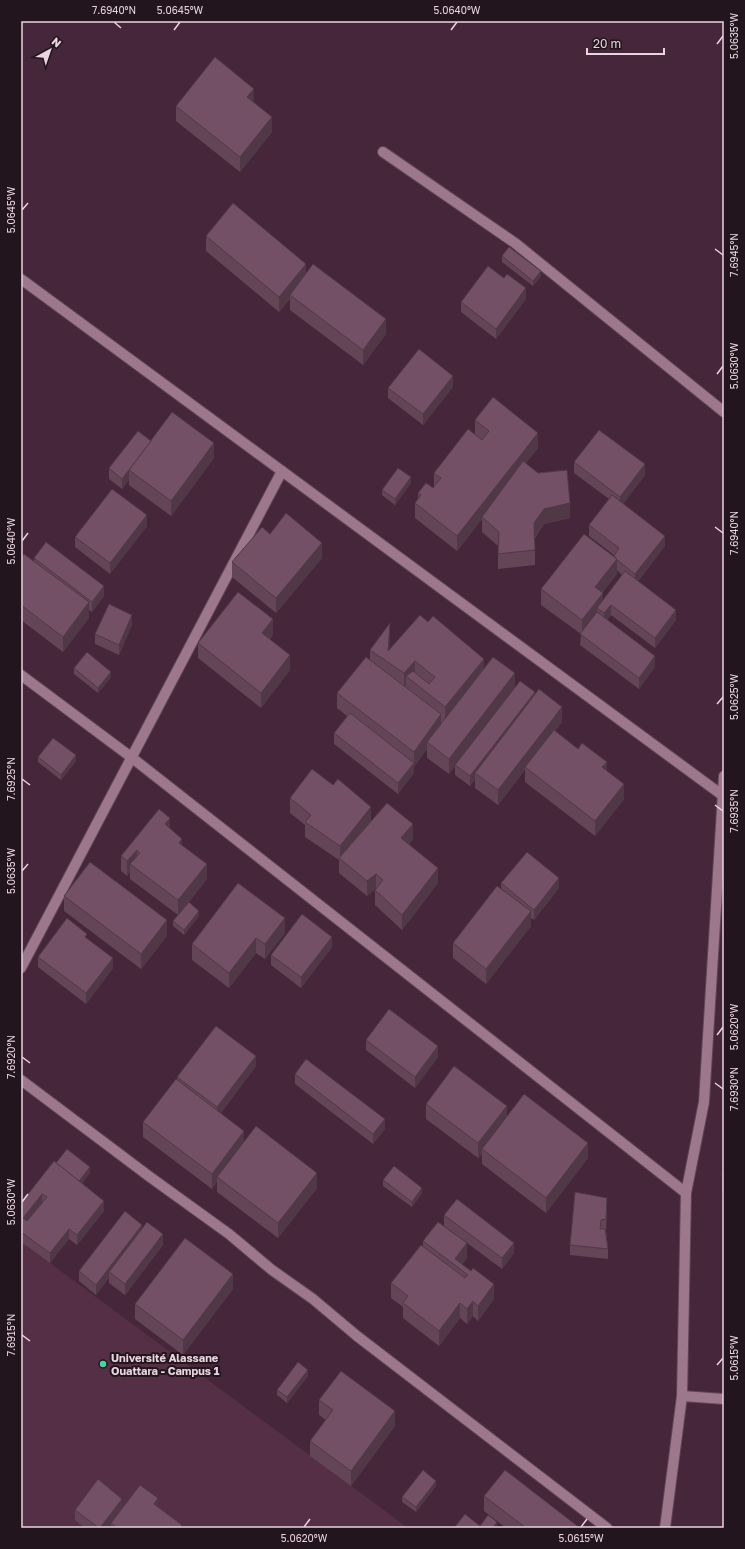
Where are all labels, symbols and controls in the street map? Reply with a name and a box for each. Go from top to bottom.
text: 7.6940°N [92,4,136,16]
text: 5.0645°W [157,4,204,16]
text: 5.0640°W [434,4,481,16]
text: 5.0635°W [728,13,740,59]
north arrow [30,30,70,70]
scale bar [587,30,664,56]
text: N [49,34,64,50]
text: 20 m [593,36,621,51]
text: 5.0645°W [5,186,17,233]
text: 7.6945°N [728,233,740,277]
text: 5.0630°W [728,342,740,389]
text: 7.6940°N [728,511,740,555]
text: 5.0640°W [5,517,17,564]
text: 5.0625°W [728,674,740,720]
text: 7.6925°N [5,757,17,801]
text: 7.6935°N [728,789,740,833]
text: 5.0635°W [5,848,17,894]
text: 5.0620°W [728,1003,740,1050]
text: 7.6920°N [5,1035,17,1079]
text: 7.6930°N [728,1067,740,1111]
text: 5.0630°W [5,1178,17,1225]
text: 7.6915°N [5,1314,17,1356]
text: 5.0615°W [728,1335,740,1381]
place label: Université Alassane Ouattara - Campus 1 [111,1351,220,1377]
marker: Université Alassane Ouattara - Campus 1 [98,1359,108,1369]
text: 5.0620°W [281,1532,328,1544]
text: 5.0615°W [558,1532,604,1544]

